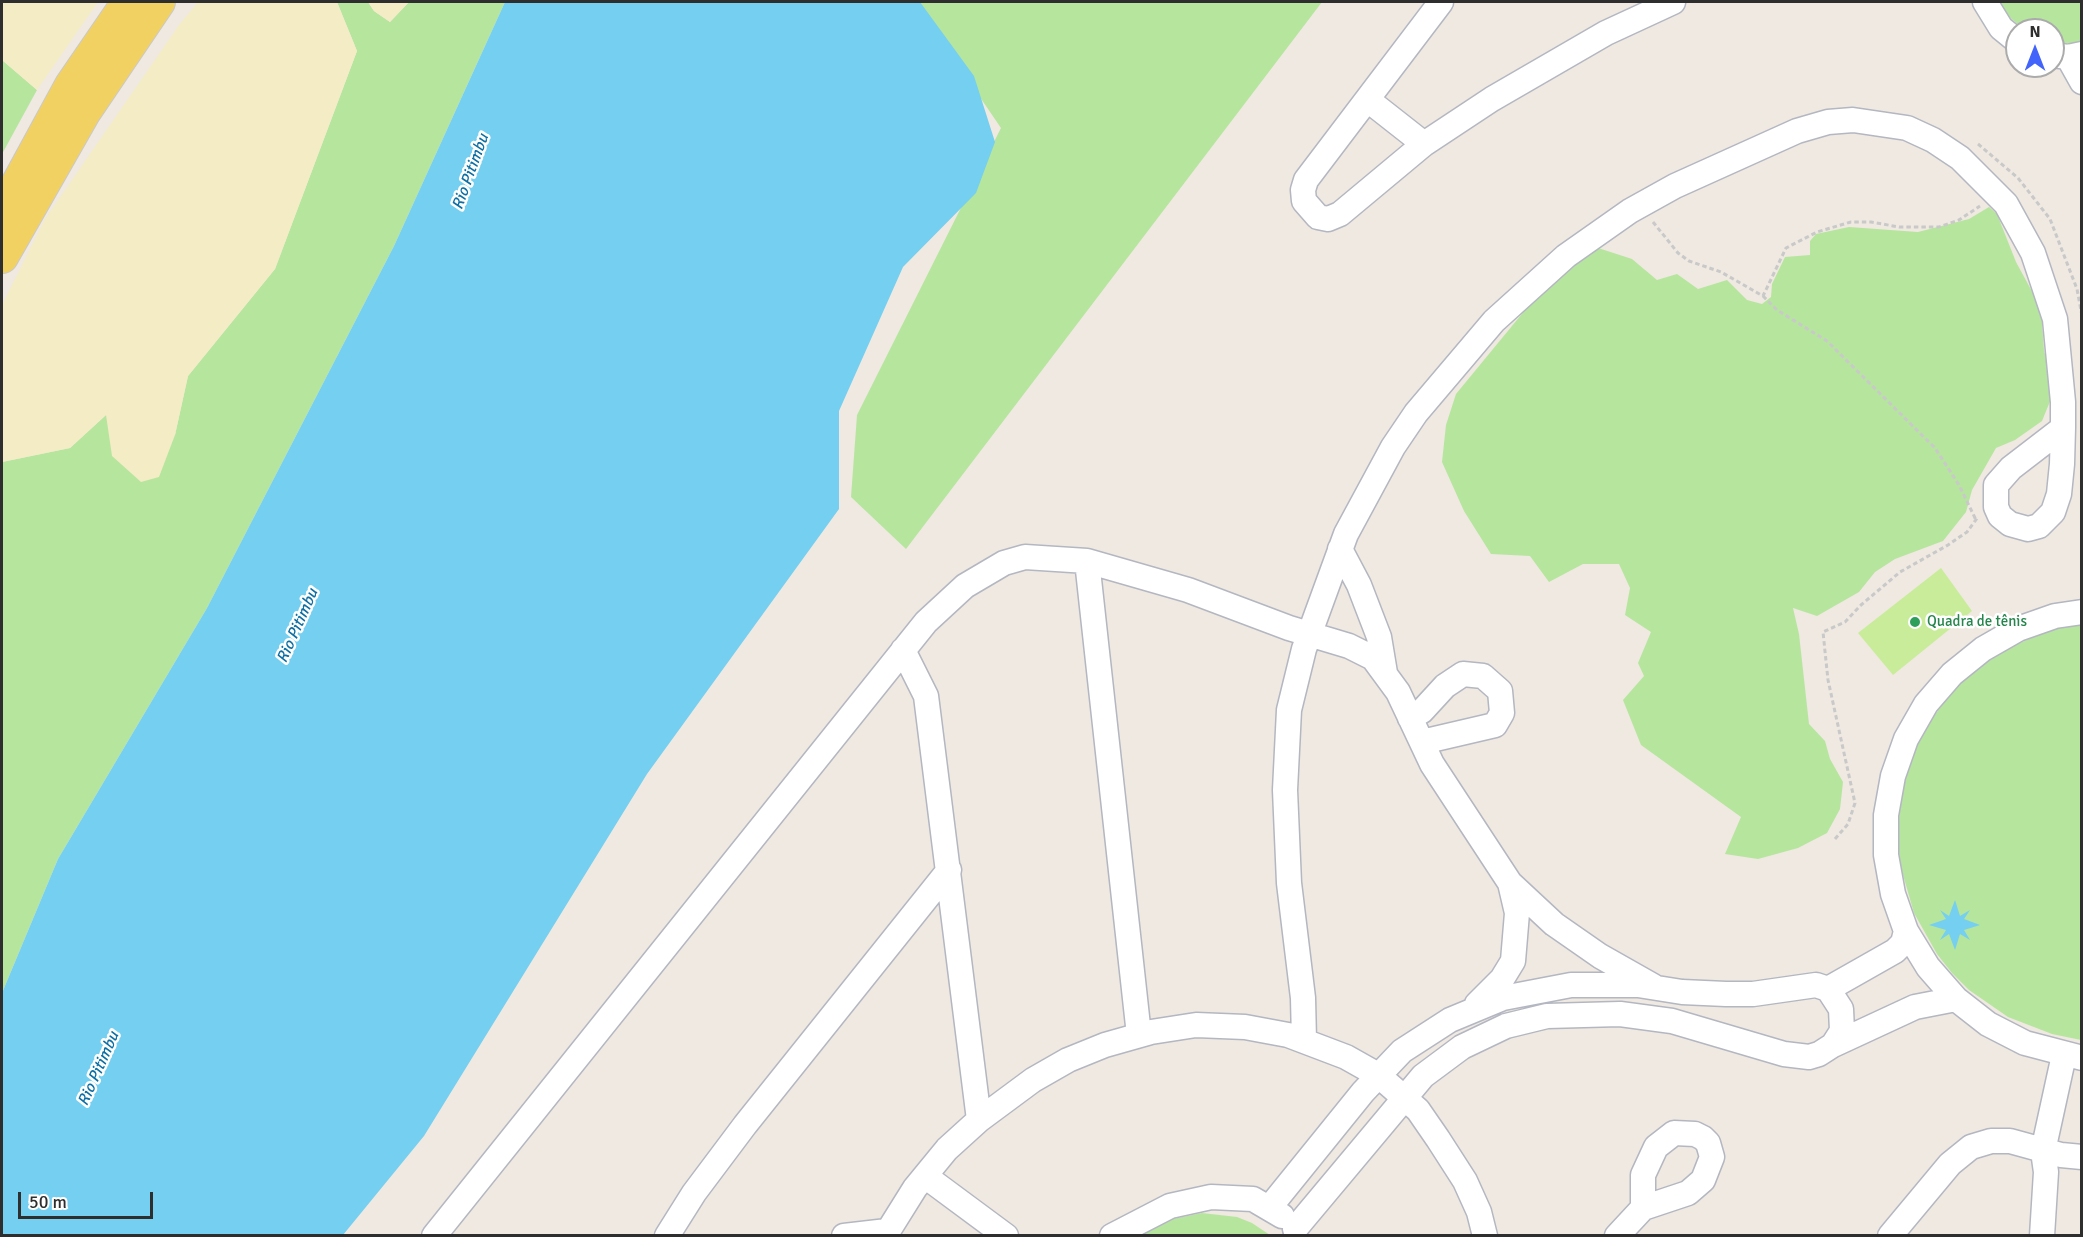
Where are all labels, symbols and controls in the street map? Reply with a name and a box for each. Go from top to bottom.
north arrow [2005,18,2065,78]
text: N [2029,22,2041,42]
water label: Rio Pitimbu [448,132,494,212]
water label: Rio Pitimbu [273,586,323,666]
place label: Quadra de tênis [1927,613,2027,631]
marker: Quadra de tênis [1908,615,1922,629]
water label: Rio Pitimbu [74,1029,124,1109]
scale bar [21,1180,156,1218]
text: 50 m [29,1191,67,1213]

